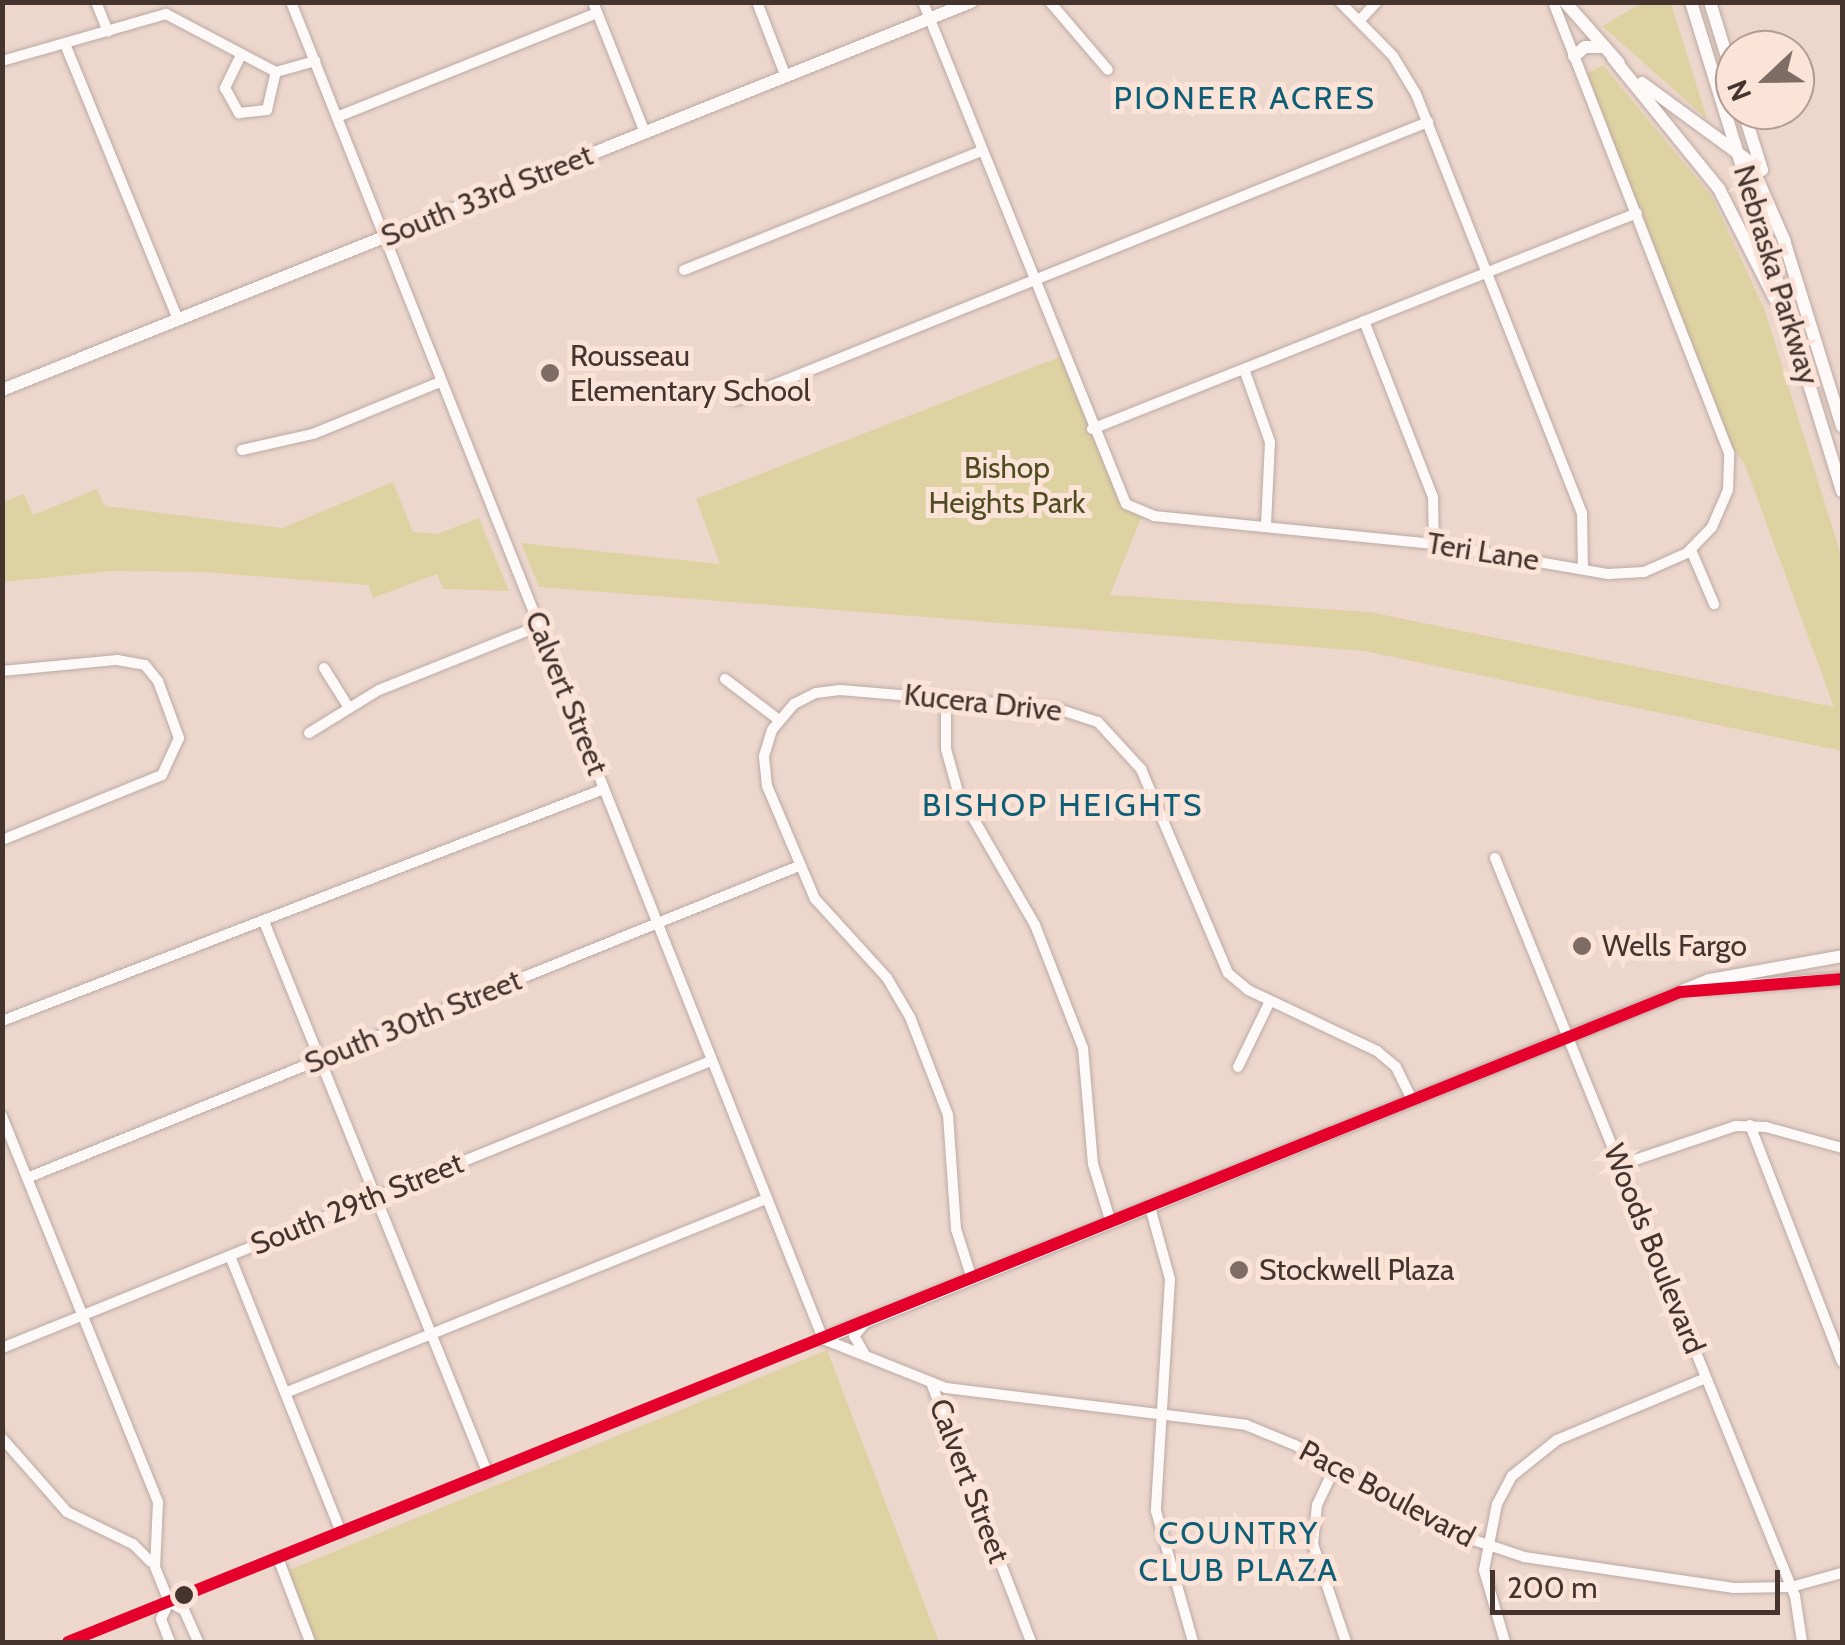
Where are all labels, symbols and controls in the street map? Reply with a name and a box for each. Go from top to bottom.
north arrow [1715,30,1815,130]
text: N [1720,75,1759,106]
district label: PIONEER ACRES [1114,79,1376,117]
street label: South 33rd Street [376,137,598,255]
street label: Nebraska Parkway [1725,161,1827,389]
place label: Rousseau Elementary School [570,338,810,408]
marker: Rousseau Elementary School [539,362,561,384]
park label: Bishop Heights Park [929,450,1085,520]
street label: Teri Lane [1424,525,1542,579]
street label: Calvert Street [517,606,615,780]
street label: Kucera Drive [902,677,1064,729]
district label: BISHOP HEIGHTS [922,786,1204,824]
place label: Wells Fargo [1602,928,1747,964]
marker: Wells Fargo [1571,935,1593,957]
street label: South 30th Street [300,962,526,1082]
street label: Woods Boulevard [1596,1139,1712,1359]
street label: South 29th Street [246,1145,468,1263]
place label: Stockwell Plaza [1259,1252,1455,1288]
marker: Stockwell Plaza [1228,1259,1250,1281]
street label: Calvert Street [921,1394,1017,1568]
street label: Pace Boulevard [1293,1433,1481,1555]
district label: COUNTRY CLUB PLAZA [1139,1515,1339,1590]
scale bar [1495,1550,1785,1612]
text: 200 m [1507,1569,1598,1606]
unlabelled marker [174,1585,194,1605]

